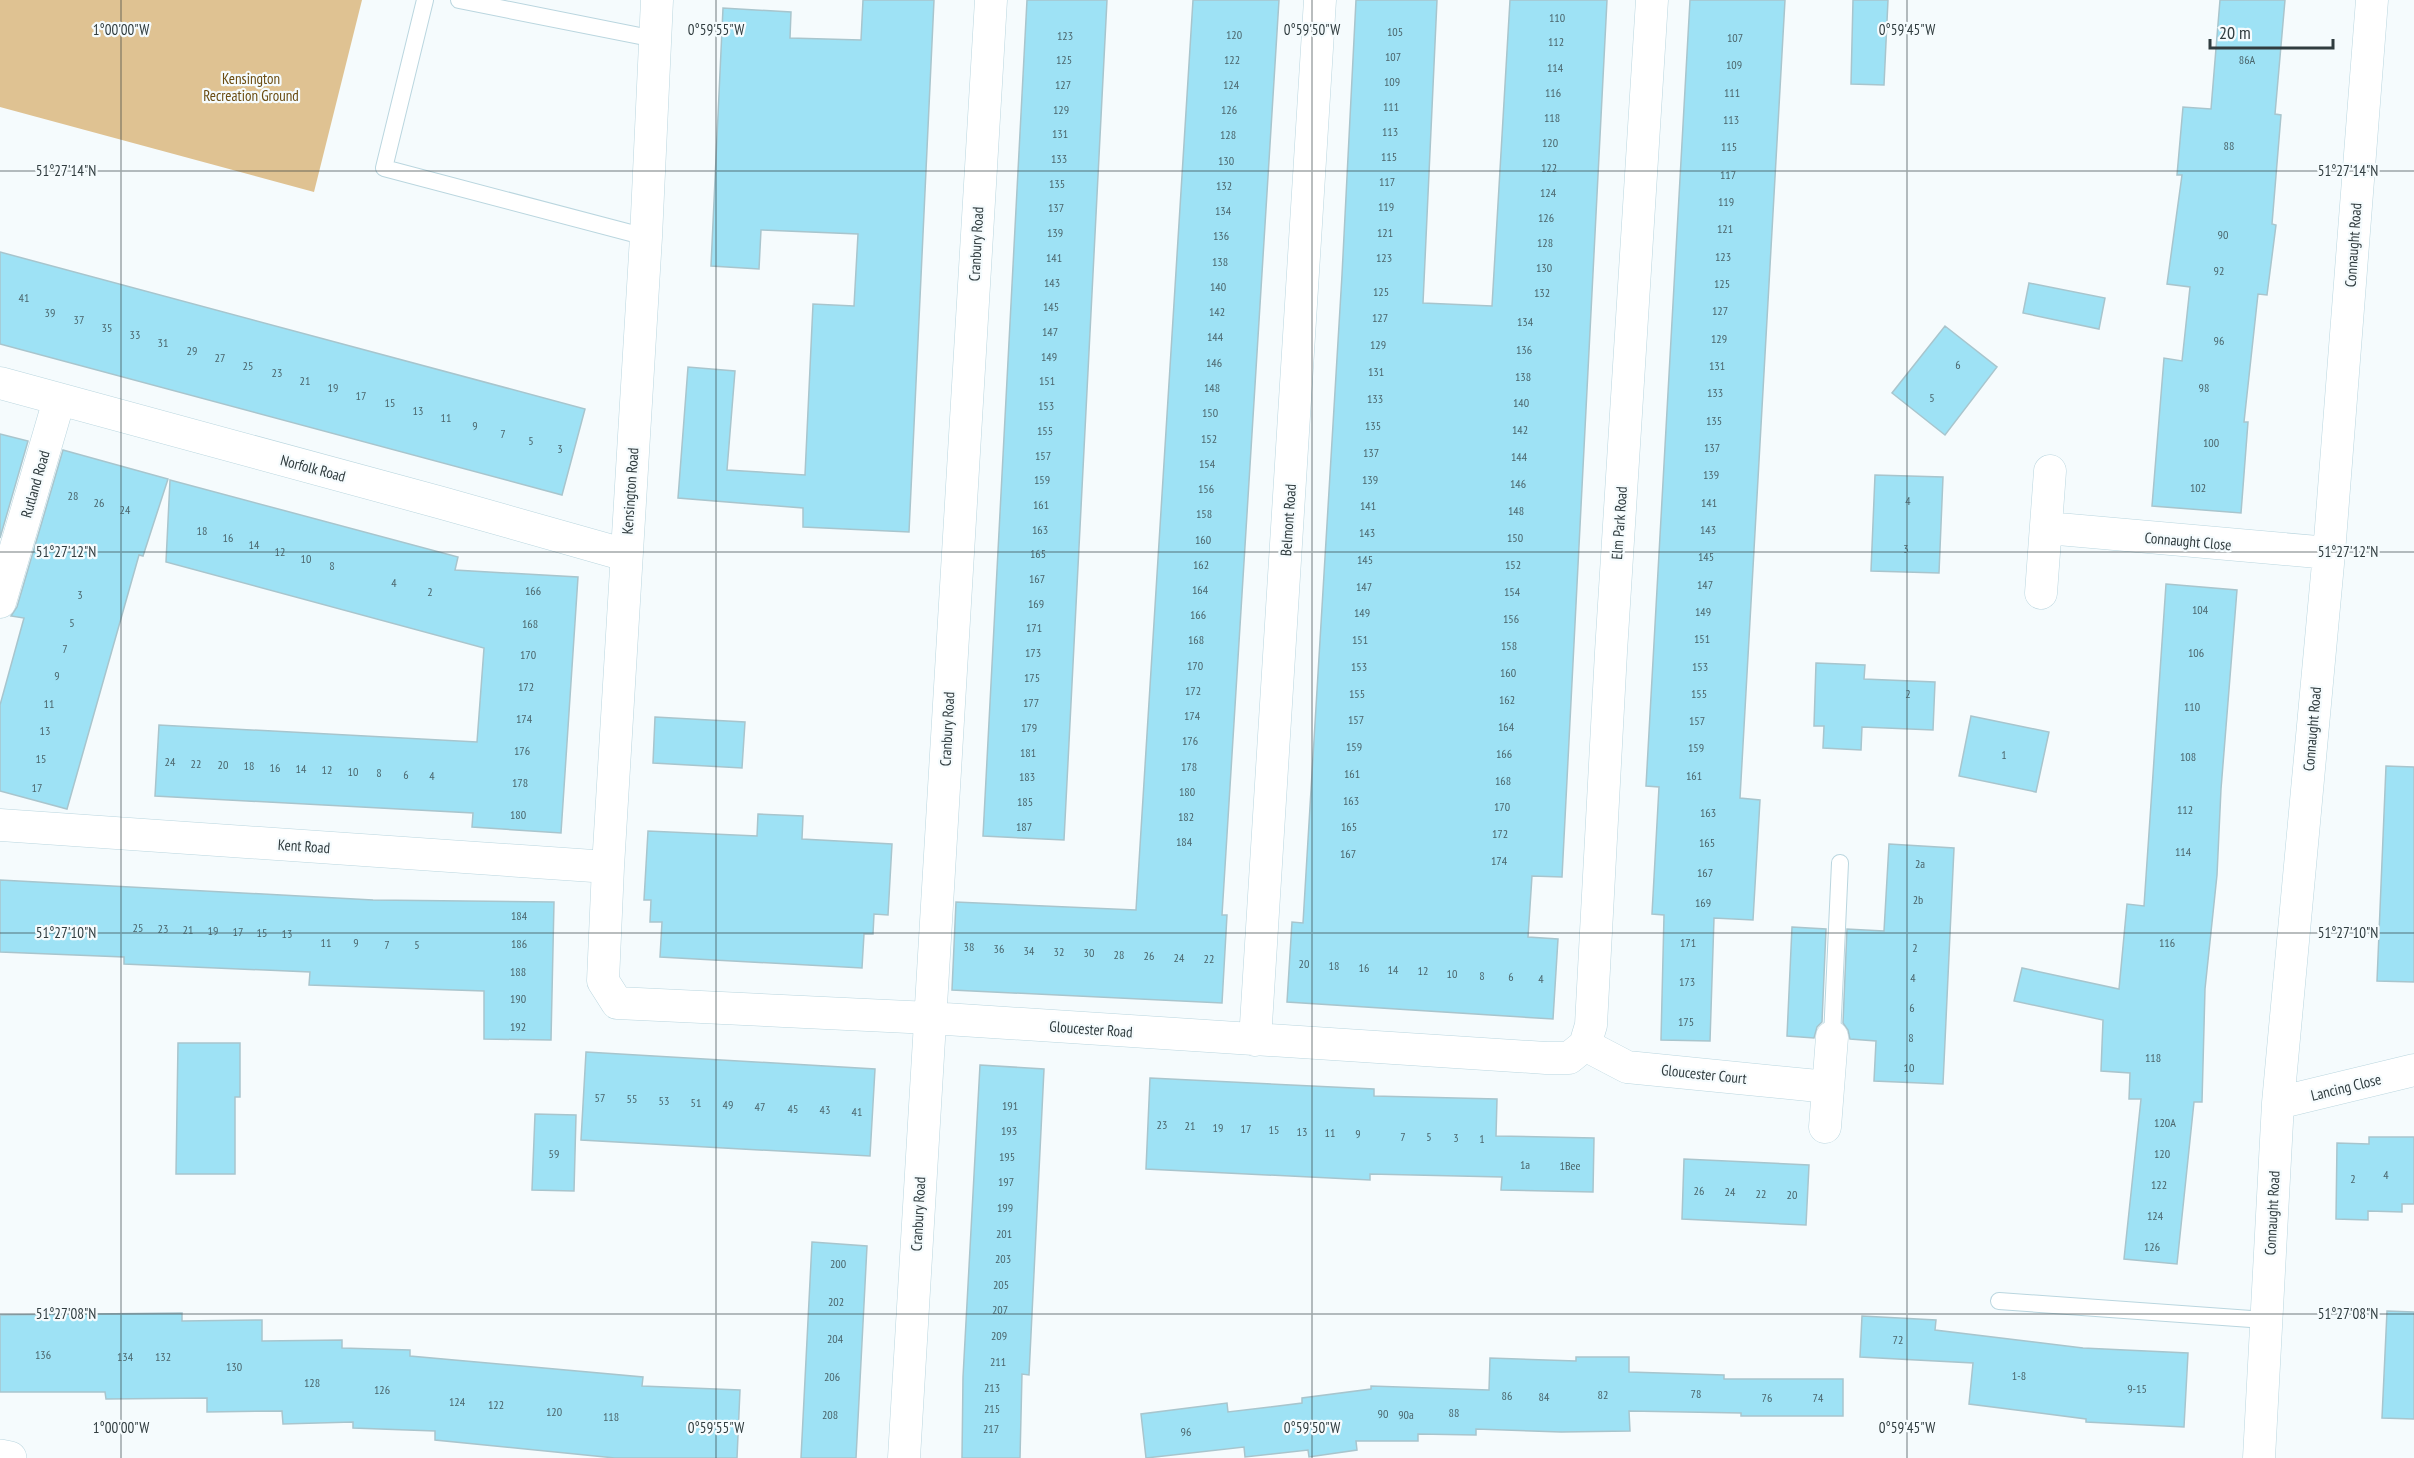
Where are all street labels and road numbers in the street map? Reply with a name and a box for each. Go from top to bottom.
street label: Connaught Road [2341,202,2365,288]
street label: Cranbury Road [965,206,987,282]
street label: Kensington Road [617,447,643,535]
street label: Rutland Road [16,448,54,520]
street label: Norfolk Road [278,450,348,486]
street label: Belmont Road [1276,483,1300,557]
street label: Elm Park Road [1607,486,1631,560]
street label: Connaught Close [2144,528,2232,554]
street label: Connaught Road [2299,686,2325,772]
street label: Cranbury Road [936,691,958,767]
street label: Kent Road [277,835,331,857]
street label: Gloucester Road [1049,1017,1133,1041]
street label: Gloucester Court [1660,1060,1748,1088]
street label: Lancing Close [2309,1069,2383,1105]
street label: Connaught Road [2260,1170,2284,1256]
street label: Cranbury Road [907,1176,929,1252]

